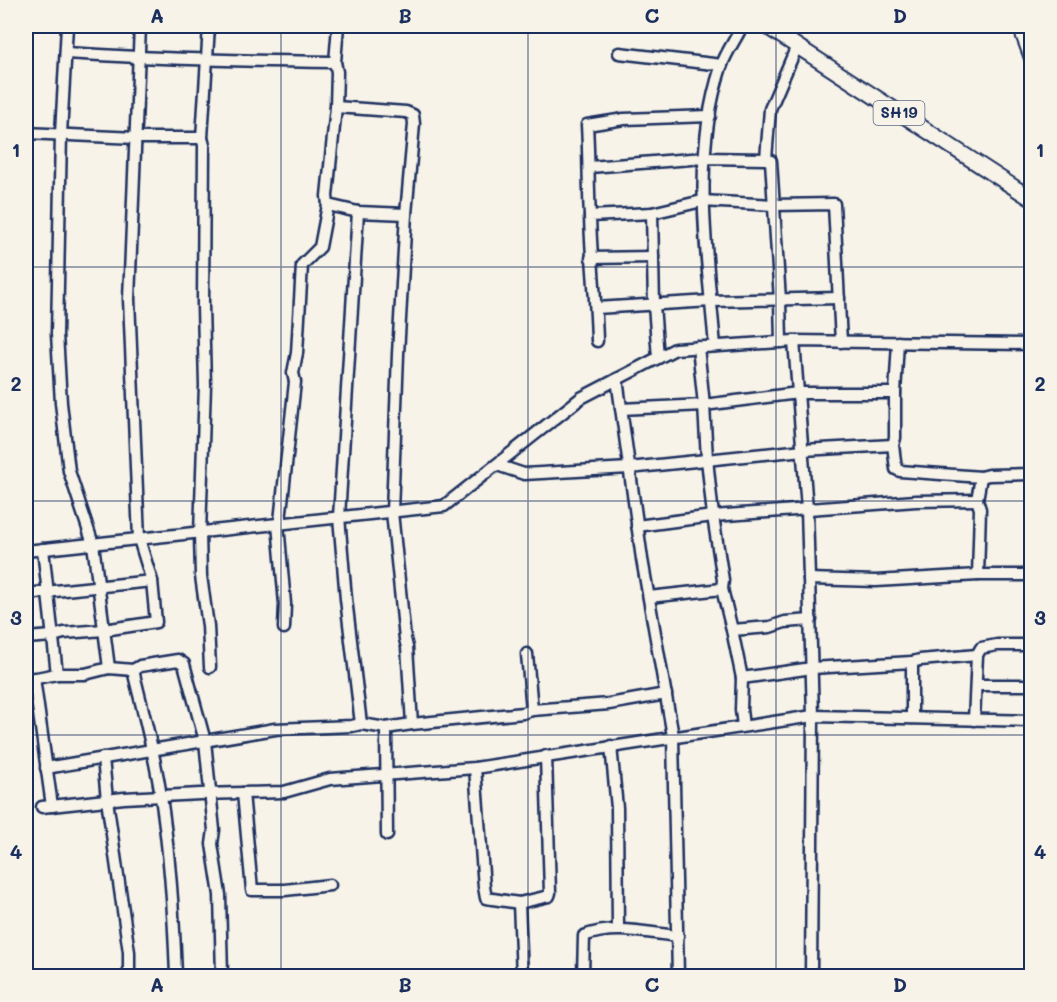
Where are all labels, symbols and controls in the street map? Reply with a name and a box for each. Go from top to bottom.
text: A [150,2,164,28]
text: B [398,2,412,28]
text: C [645,2,660,28]
text: D [893,2,907,28]
road number: SH19 [874,101,924,125]
text: 1 [12,136,20,162]
text: 1 [1036,136,1044,162]
text: 2 [10,370,22,396]
text: 2 [1034,370,1046,396]
text: 3 [10,604,22,630]
text: 3 [1034,604,1046,630]
text: 4 [10,838,23,864]
text: 4 [1034,838,1047,864]
text: A [150,971,164,997]
text: B [398,971,412,997]
text: C [645,971,660,997]
text: D [893,971,907,997]

